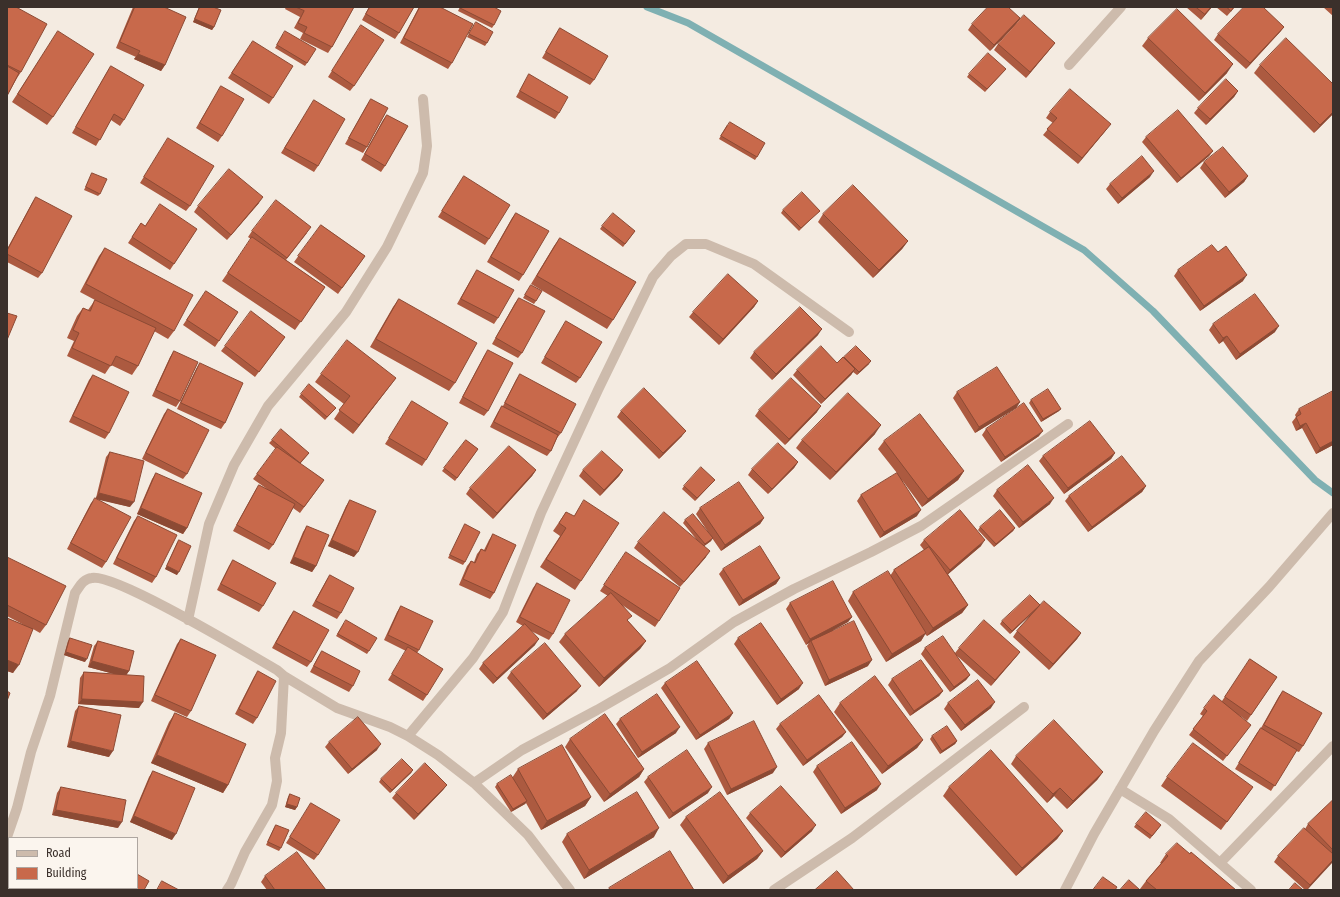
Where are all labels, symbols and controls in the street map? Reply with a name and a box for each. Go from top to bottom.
legend [8,837,138,889]
text: Road [46,846,71,860]
text: Building [46,866,86,880]

